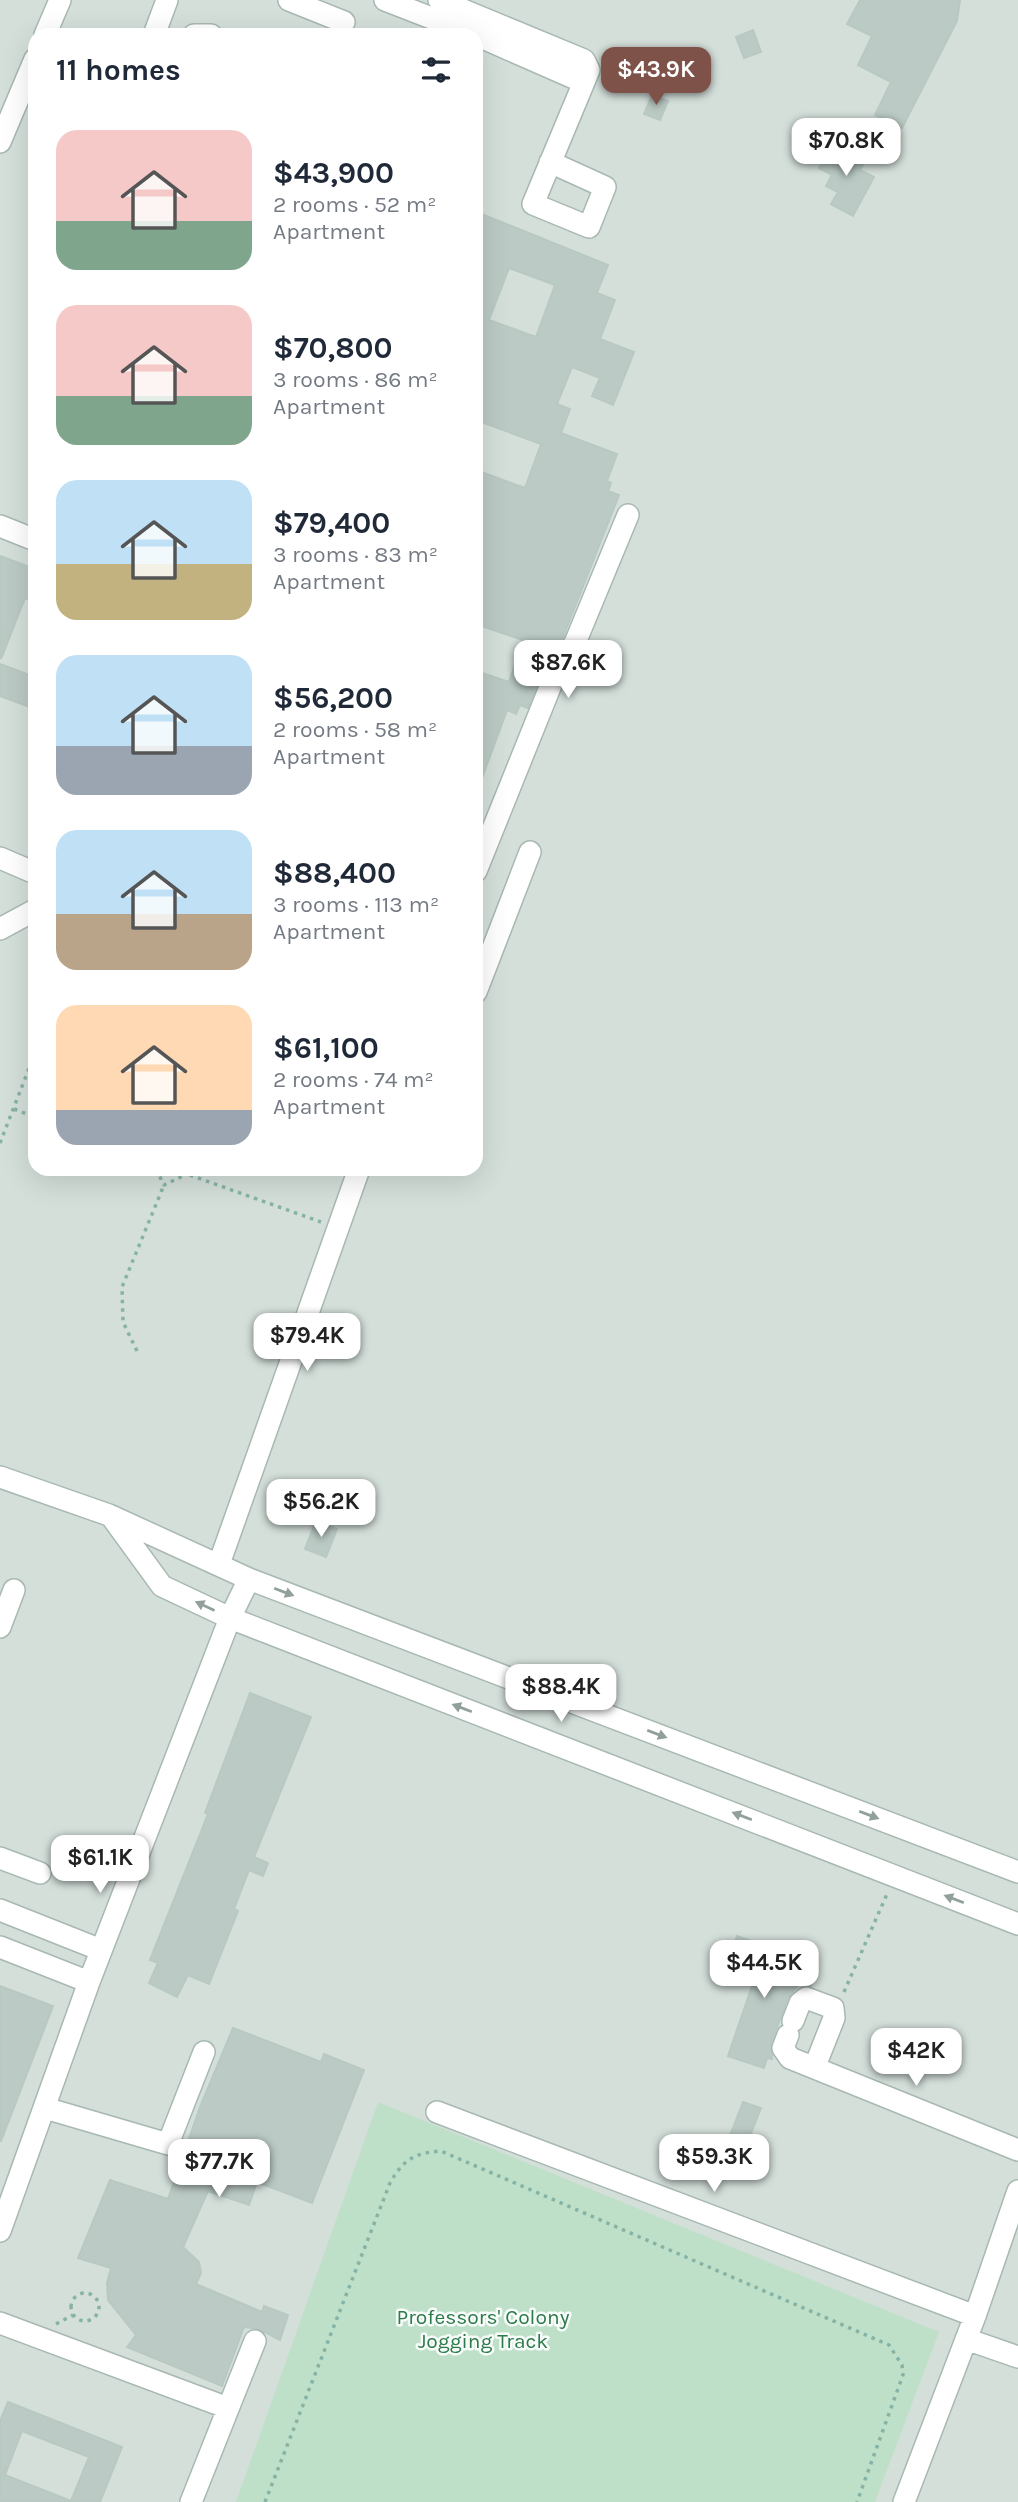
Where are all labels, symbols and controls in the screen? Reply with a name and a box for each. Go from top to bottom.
pin: $43.9K [599,48,713,107]
icon: filters [417,51,455,89]
text: 11 homes [56,52,181,88]
text: $43.9K [617,56,695,83]
pin: $70.8K [789,118,903,178]
text: $70.8K [808,127,884,154]
text: $43,900 [273,155,394,191]
icon: home [112,158,196,242]
text: 2 rooms · 52 m² [273,191,436,218]
text: Apartment [273,218,385,245]
text: $70,800 [273,330,393,366]
icon: home [112,333,196,417]
text: 3 rooms · 86 m² [273,366,438,393]
text: Apartment [273,393,385,420]
text: $79,400 [273,505,390,541]
icon: home [112,508,196,592]
text: 3 rooms · 83 m² [273,541,438,568]
text: Apartment [273,568,385,595]
pin: $87.6K [511,640,625,700]
text: $87.6K [530,649,606,676]
text: $56,200 [273,680,393,716]
icon: home [112,683,196,767]
text: 2 rooms · 58 m² [273,716,437,743]
text: Apartment [273,743,385,770]
text: $88,400 [273,855,396,891]
icon: home [112,858,196,942]
text: 3 rooms · 113 m² [273,891,439,918]
text: Apartment [273,918,385,945]
text: $61,100 [273,1030,379,1066]
icon: home [112,1033,196,1117]
text: 2 rooms · 74 m² [273,1066,434,1093]
text: Apartment [273,1093,385,1120]
pin: $79.4K [250,1314,364,1373]
text: $79.4K [270,1322,345,1349]
pin: $56.2K [264,1480,378,1539]
text: $56.2K [282,1488,360,1515]
one-way arrow [273,1587,294,1598]
one-way arrow [195,1600,215,1612]
pin: $88.4K [504,1664,618,1724]
text: $88.4K [521,1673,601,1700]
one-way arrow [451,1702,472,1713]
one-way arrow [646,1729,667,1740]
one-way arrow [859,1810,880,1821]
one-way arrow [732,1811,753,1822]
pin: $61.1K [43,1836,157,1895]
text: $61.1K [67,1844,133,1871]
one-way arrow [944,1893,965,1904]
pin: $44.5K [707,1940,821,2000]
text: $44.5K [726,1949,802,1976]
pin: $42K [875,2028,957,2088]
text: $42K [887,2037,945,2064]
pin: $59.3K [657,2134,771,2194]
pin: $77.7K [162,2140,276,2199]
text: $59.3K [675,2143,753,2170]
text: $77.7K [184,2148,254,2175]
park label: Professors' Colony Jogging Track [397,2305,570,2353]

